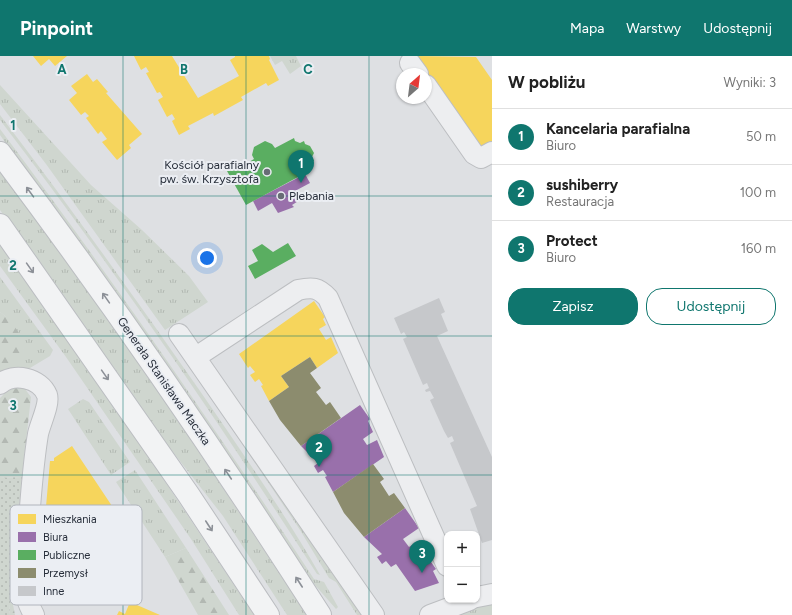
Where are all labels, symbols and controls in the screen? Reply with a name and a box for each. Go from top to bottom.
text: Pinpoint [20,17,93,40]
text: Mapa [570,20,604,37]
text: Warstwy [626,20,681,37]
text: Udostępnij [703,20,772,37]
text: A [57,62,67,77]
text: B [180,62,188,77]
text: C [303,62,313,77]
north arrow [396,68,432,104]
text: W pobliżu [508,72,585,92]
text: Wyniki: 3 [724,75,776,90]
text: 1 [10,118,16,133]
text: Kancelaria parafialna [546,120,690,138]
text: 1 [518,129,524,144]
text: 50 m [746,129,776,144]
text: Biuro [546,138,576,153]
pin: 1 [288,150,314,183]
place label: Kościół parafialny pw. św. Krzysztofa [160,158,260,186]
marker: Kościół parafialny pw. św. Krzysztofa [262,167,272,177]
text: sushiberry [546,176,618,194]
text: 2 [517,185,525,200]
text: 100 m [740,185,776,200]
one-way arrow [26,187,34,198]
place label: Plebania [289,189,334,203]
marker: Plebania [276,191,286,201]
text: Restauracja [546,194,614,209]
text: Protect [546,232,598,250]
text: 3 [517,241,525,256]
text: 160 m [741,241,776,256]
your location [197,248,217,268]
text: Biuro [546,250,576,265]
text: 2 [9,258,17,273]
one-way arrow [26,262,34,273]
button: Zapisz [508,288,638,325]
button: Udostępnij [646,288,776,325]
one-way arrow [102,292,110,303]
street label: Generała Stanisława Maczka [114,314,214,448]
one-way arrow [101,369,109,380]
text: 3 [9,398,17,413]
pin: 2 [306,434,332,467]
one-way arrow [224,468,232,479]
legend [10,505,142,605]
text: Mieszkania [43,513,97,526]
one-way arrow [205,520,213,531]
text: Biura [43,531,68,544]
map controls [444,531,480,603]
button: + [444,531,480,567]
pin: 3 [409,540,435,573]
text: Publiczne [43,549,90,562]
text: Przemysł [43,567,88,580]
button: − [444,567,480,603]
one-way arrow [295,577,303,588]
text: Inne [43,585,64,598]

